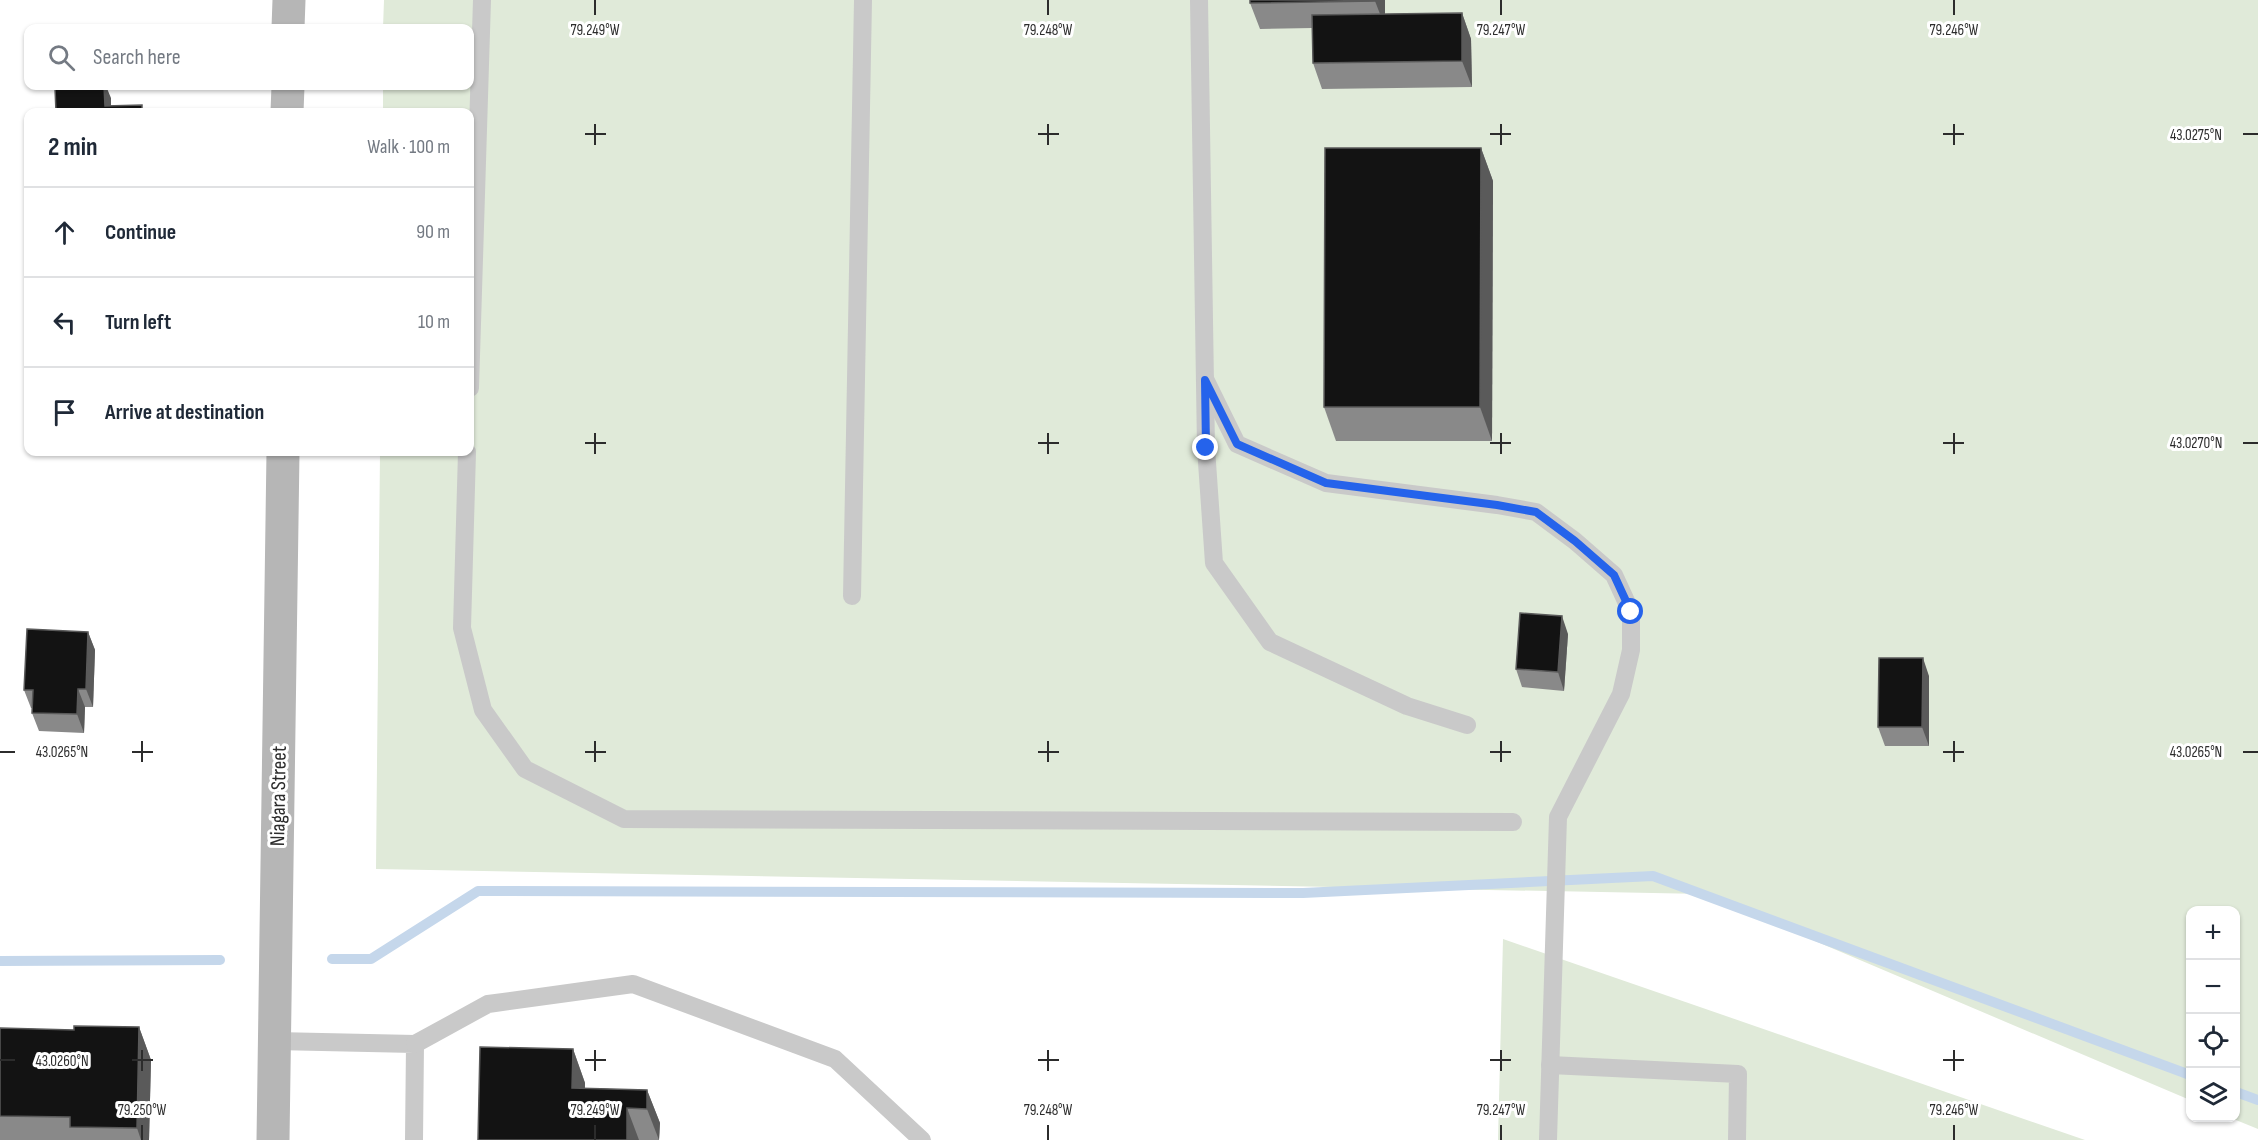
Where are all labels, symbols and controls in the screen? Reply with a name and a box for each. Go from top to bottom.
text: 79.249°W [571,21,620,40]
text: 79.248°W [1024,21,1073,40]
text: 79.247°W [1477,21,1526,40]
text: 79.246°W [1930,21,1979,40]
search box [24,24,474,90]
icon: search [45,41,78,74]
text: Search here [93,44,180,71]
text: 43.0275°N [2170,126,2222,145]
text: 2 min [48,132,98,163]
text: Walk · 100 m [367,135,450,159]
icon: ahead [48,216,81,249]
text: Continue [105,219,176,246]
text: 90 m [416,220,450,244]
icon: left [48,306,81,339]
text: Turn left [105,309,171,336]
text: 10 m [418,310,450,334]
icon: arrive [48,396,81,429]
text: Arrive at destination [105,399,264,426]
route end [1192,434,1218,460]
text: 43.0270°N [2170,434,2222,453]
route start [1617,598,1643,624]
text: 43.0265°N [36,743,88,762]
text: 43.0265°N [2170,743,2222,762]
street label: Niagara Street [265,746,292,846]
map controls [2186,906,2240,1122]
button: + [2186,906,2240,960]
button: − [2186,960,2240,1014]
button: locate [2186,1014,2240,1068]
text: 43.0260°N [35,1052,89,1071]
button: layers [2186,1068,2240,1122]
text: 79.250°W [118,1101,167,1120]
text: 79.249°W [571,1101,620,1120]
text: 79.248°W [1024,1101,1073,1120]
text: 79.247°W [1477,1101,1526,1120]
text: 79.246°W [1930,1101,1979,1120]

